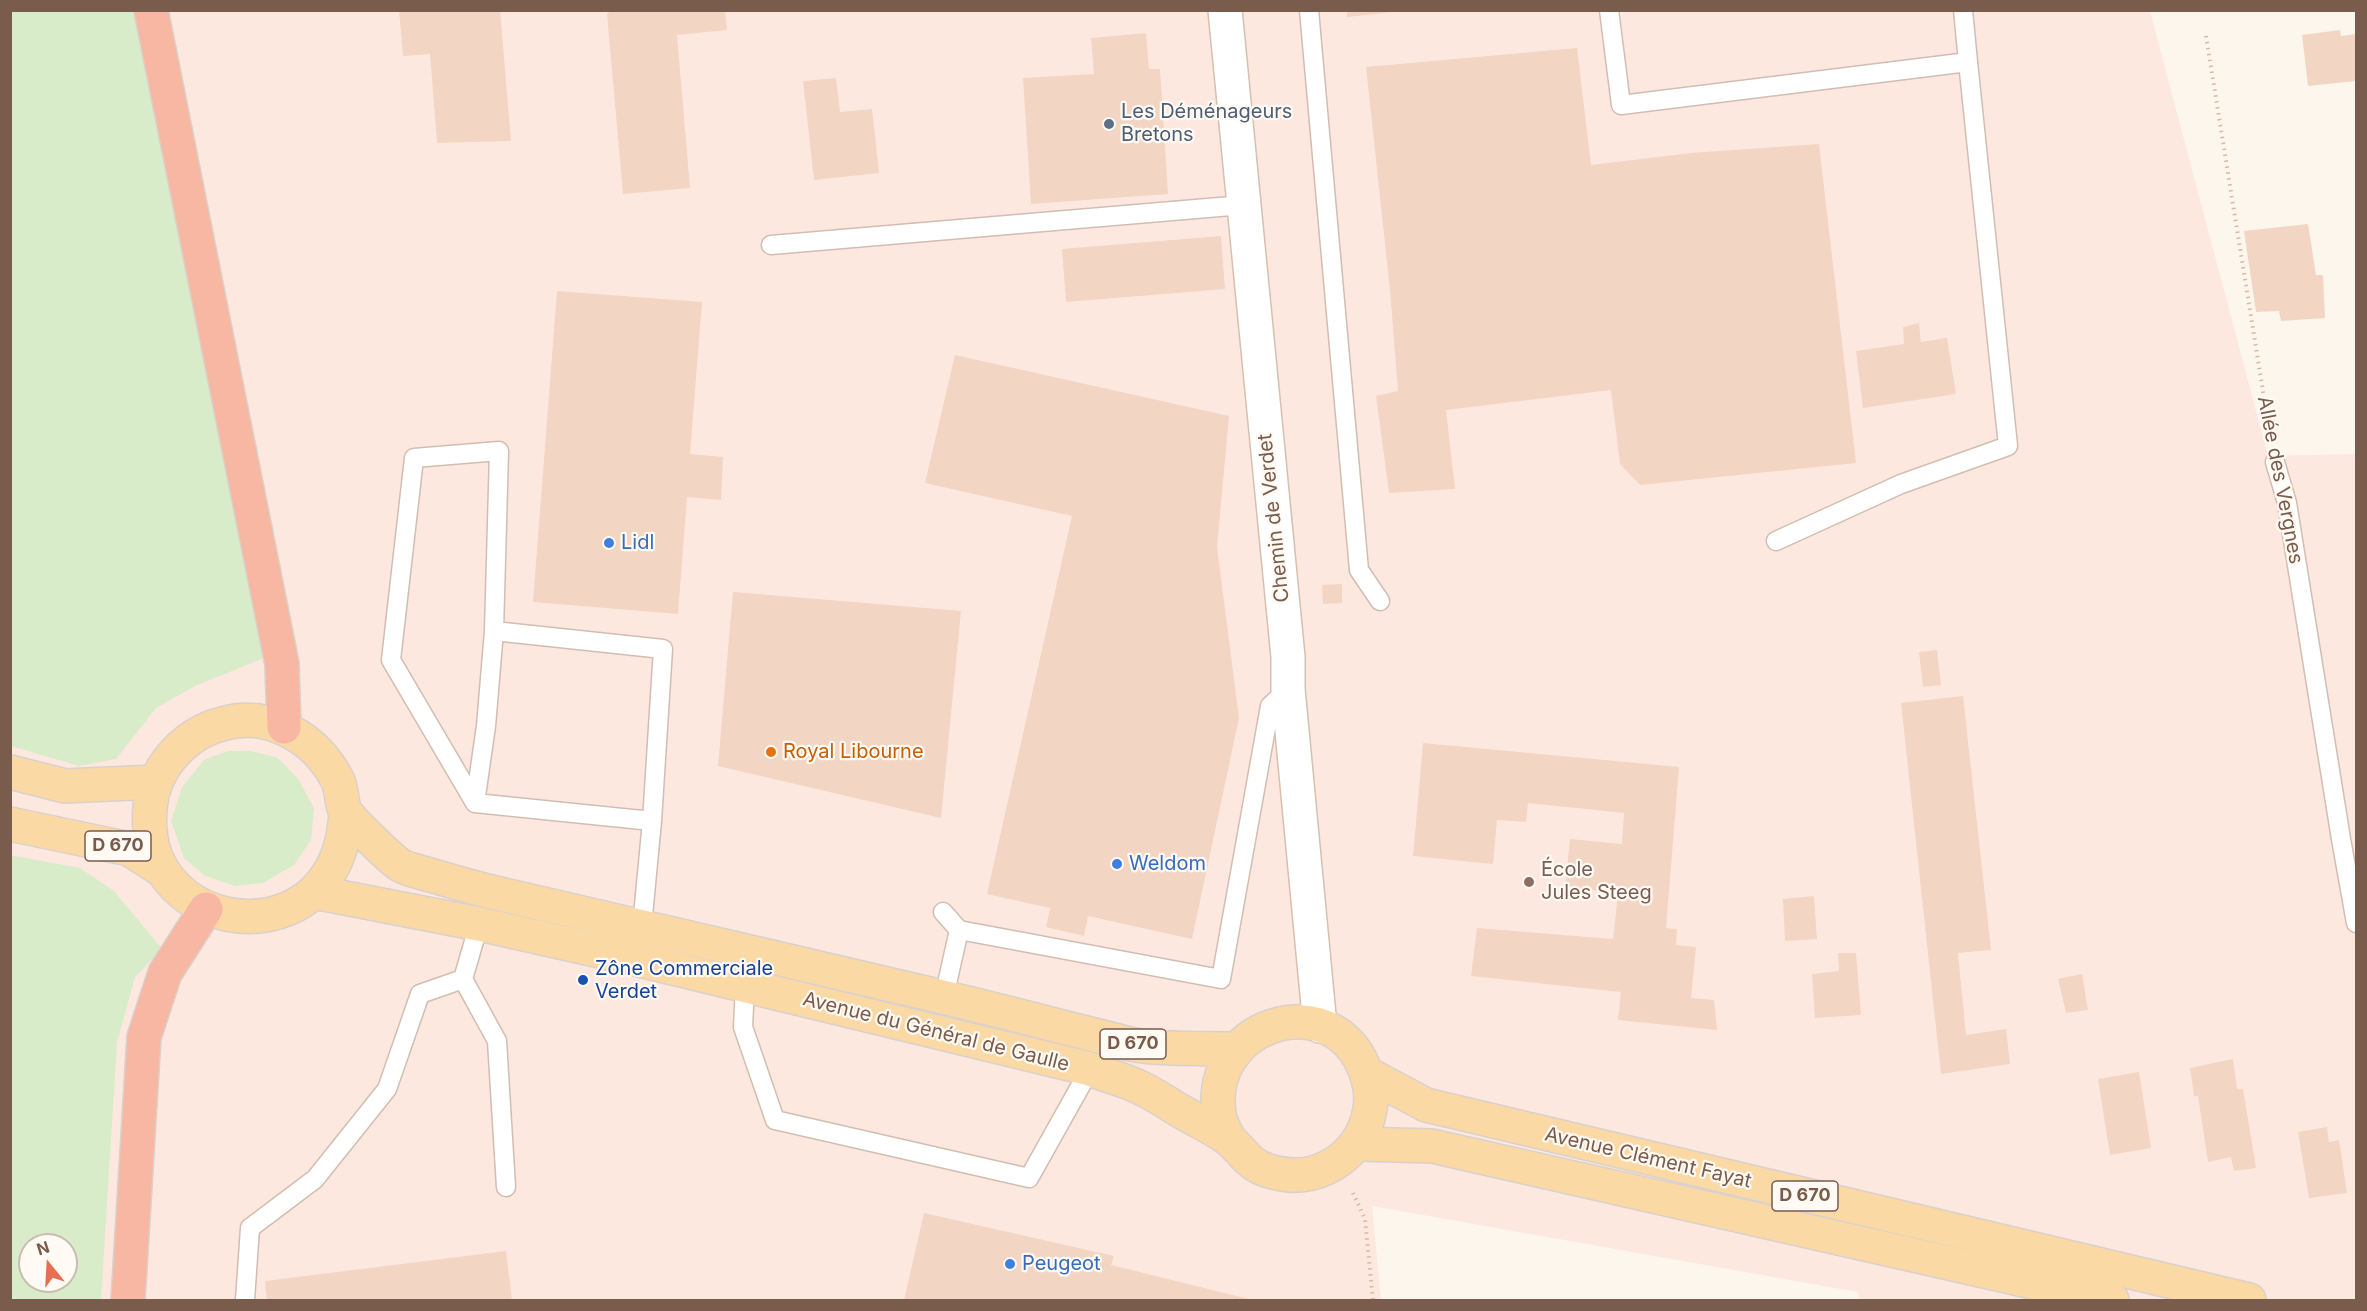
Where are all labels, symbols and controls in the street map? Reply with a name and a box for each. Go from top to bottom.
place label: Les Déménageurs Bretons [1121,100,1292,147]
marker: Les Déménageurs Bretons [1102,117,1116,131]
street label: Allée des Vergnes [2252,394,2308,566]
street label: Chemin de Verdet [1253,432,1295,604]
place label: Lidl [621,531,654,555]
marker: Lidl [602,536,616,550]
place label: Royal Libourne [783,740,924,764]
marker: Royal Libourne [764,745,778,759]
road number: D 670 [85,831,151,861]
place label: Weldom [1129,852,1206,876]
marker: Weldom [1110,857,1124,871]
place label: École Jules Steeg [1541,858,1652,905]
marker: École Jules Steeg [1522,875,1536,889]
place label: Zône Commerciale Verdet [595,957,773,1004]
marker: Zône Commerciale Verdet [576,973,590,987]
street label: Avenue du Général de Gaulle [800,987,1072,1077]
road number: D 670 [1100,1029,1166,1059]
street label: Avenue Clément Fayat [1542,1123,1754,1193]
road number: D 670 [1772,1181,1838,1211]
north arrow [18,1233,78,1293]
text: N [34,1236,52,1259]
place label: Peugeot [1022,1252,1101,1276]
marker: Peugeot [1003,1257,1017,1271]

